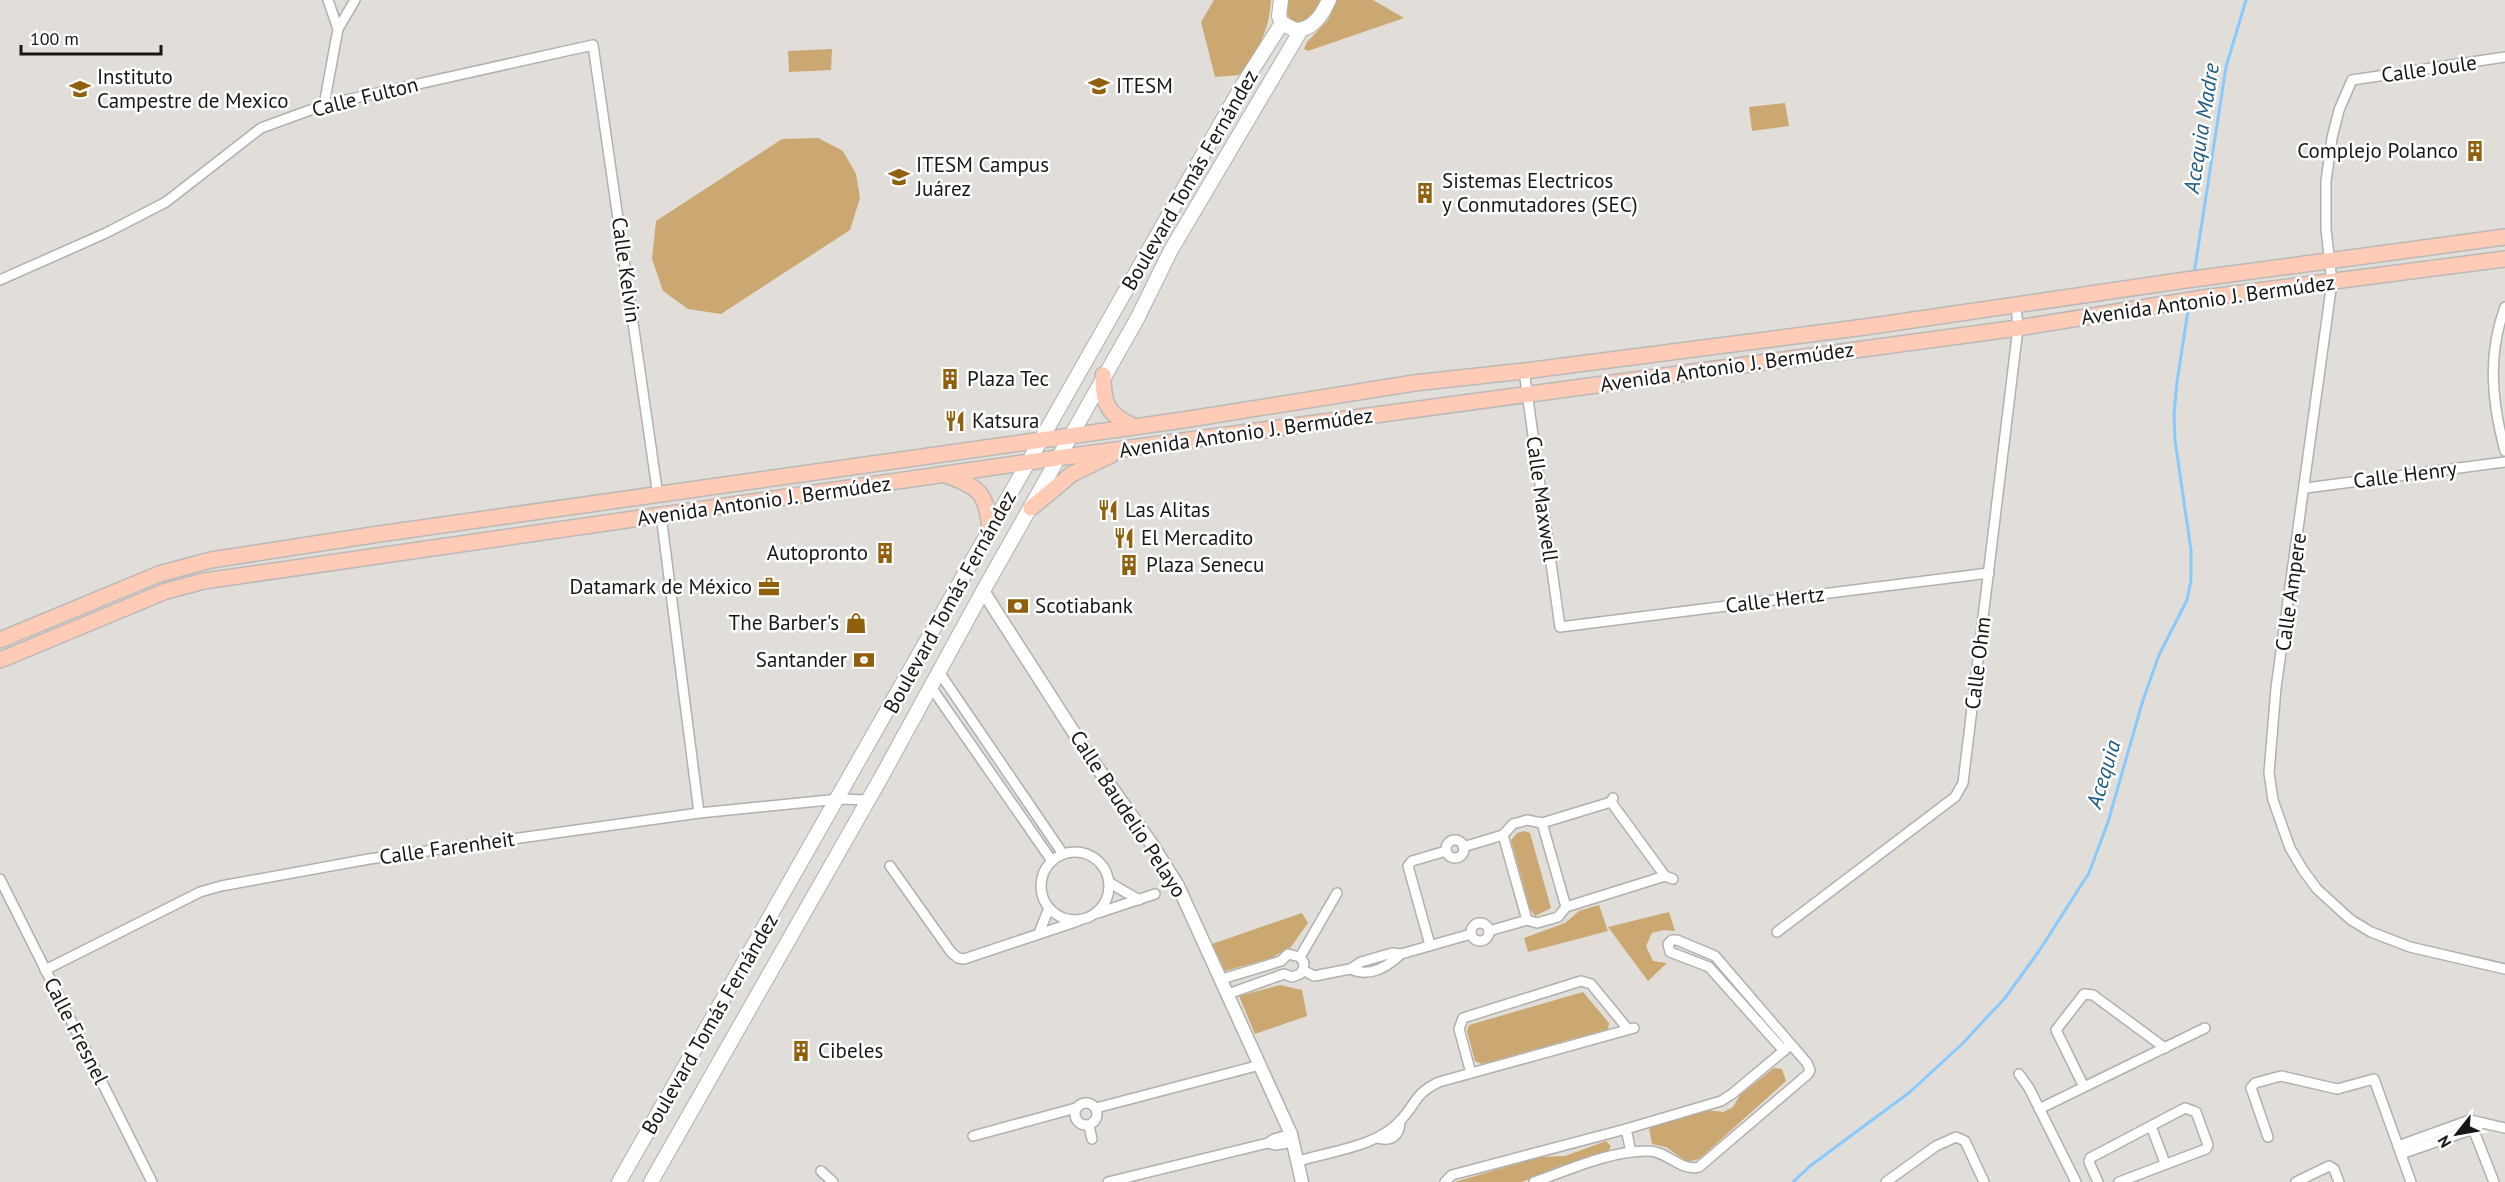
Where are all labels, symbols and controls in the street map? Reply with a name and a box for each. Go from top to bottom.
scale bar [21,18,160,56]
text: 100 m [30,27,79,50]
street label: Calle Joule [2379,48,2478,89]
water label: Acequia Madre [2177,60,2225,196]
place label: Instituto Campestre de Mexico [97,63,289,114]
street label: Boulevard Tomás Fernández [1115,65,1264,295]
street label: Calle Fulton [309,70,421,123]
place label: ITESM [1116,72,1173,99]
school or university icon: ITESM [1087,74,1111,98]
school or university icon: Instituto Campestre de Mexico [68,77,92,101]
place label: Complejo Polanco [2297,137,2458,164]
building icon: Complejo Polanco [2463,139,2487,163]
place label: ITESM Campus Juárez [915,151,1049,202]
school or university icon: ITESM Campus Juárez [887,165,911,189]
place label: Sistemas Electricos y Conmutadores (SEC) [1442,167,1638,218]
building icon: Sistemas Electricos y Conmutadores (SEC) [1413,181,1437,205]
street label: Calle Kelvin [606,215,647,325]
street label: Avenida Antonio J. Bermúdez [2079,268,2337,331]
street label: Avenida Antonio J. Bermúdez [1598,335,1856,398]
place label: Plaza Tec [967,365,1049,392]
building icon: Plaza Tec [938,367,962,391]
street label: Avenida Antonio J. Bermúdez [1117,401,1375,464]
place label: Katsura [972,407,1039,434]
restaurant icon: Katsura [943,409,967,433]
street label: Calle Maxwell [1520,434,1565,563]
street label: Calle Henry [2352,455,2458,494]
street label: Avenida Antonio J. Bermúdez [635,469,893,532]
street label: Boulevard Tomás Fernández [877,486,1022,718]
place label: Las Alitas [1125,496,1210,523]
restaurant icon: Las Alitas [1096,498,1120,522]
place label: El Mercadito [1141,524,1253,551]
restaurant icon: El Mercadito [1112,526,1136,550]
street label: Calle Ampere [2269,531,2312,653]
place label: Autopronto [767,539,868,566]
building icon: Autopronto [873,541,897,565]
place label: Plaza Senecu [1146,551,1264,578]
building icon: Plaza Senecu [1117,553,1141,577]
place label: Datamark de México [570,573,752,600]
office icon: Datamark de México [757,575,781,599]
street label: Calle Hertz [1724,580,1826,619]
place label: Scotiabank [1035,592,1133,619]
bank icon: Scotiabank [1006,594,1030,618]
place label: The Barber's [728,609,839,636]
shop icon: The Barber's [844,611,868,635]
street label: Calle Ohm [1958,615,1997,711]
place label: Santander [756,646,847,673]
bank icon: Santander [852,648,876,672]
street label: Calle Baudelio Pelayo [1064,725,1193,903]
water label: Acequia [2079,736,2127,812]
street label: Calle Farenheit [378,825,516,870]
street label: Boulevard Tomás Fernández [635,909,784,1139]
street label: Calle Fresnel [38,973,115,1089]
place label: Cibeles [818,1037,883,1064]
building icon: Cibeles [789,1039,813,1063]
north arrow [2427,1104,2487,1164]
text: N [2433,1132,2455,1151]

